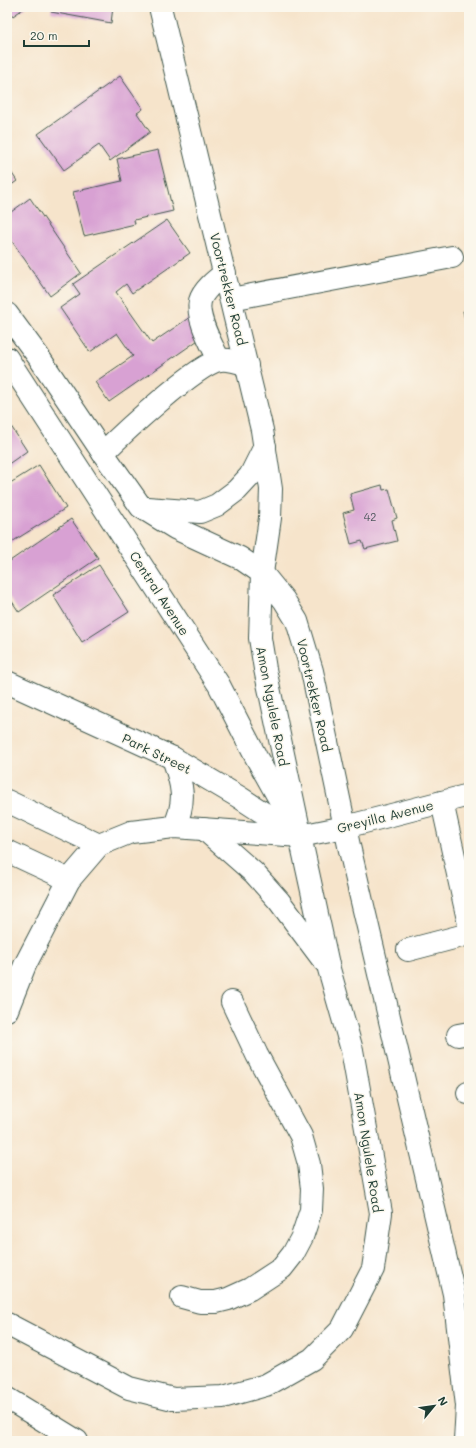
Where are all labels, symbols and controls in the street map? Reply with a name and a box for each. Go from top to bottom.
scale bar [24,22,89,48]
text: 20 m [30,27,58,43]
street label: Voortrekker Road [207,231,251,347]
house number: 42 [364,509,376,524]
street label: Central Avenue [126,548,194,638]
street label: Voortrekker Road [294,637,336,753]
street label: Amon Ngulele Road [253,645,293,767]
street label: Park Street [120,729,195,777]
street label: Greyilla Avenue [335,796,435,836]
street label: Amon Ngulele Road [351,1090,387,1214]
north arrow [414,1386,454,1426]
text: N [435,1394,452,1408]

